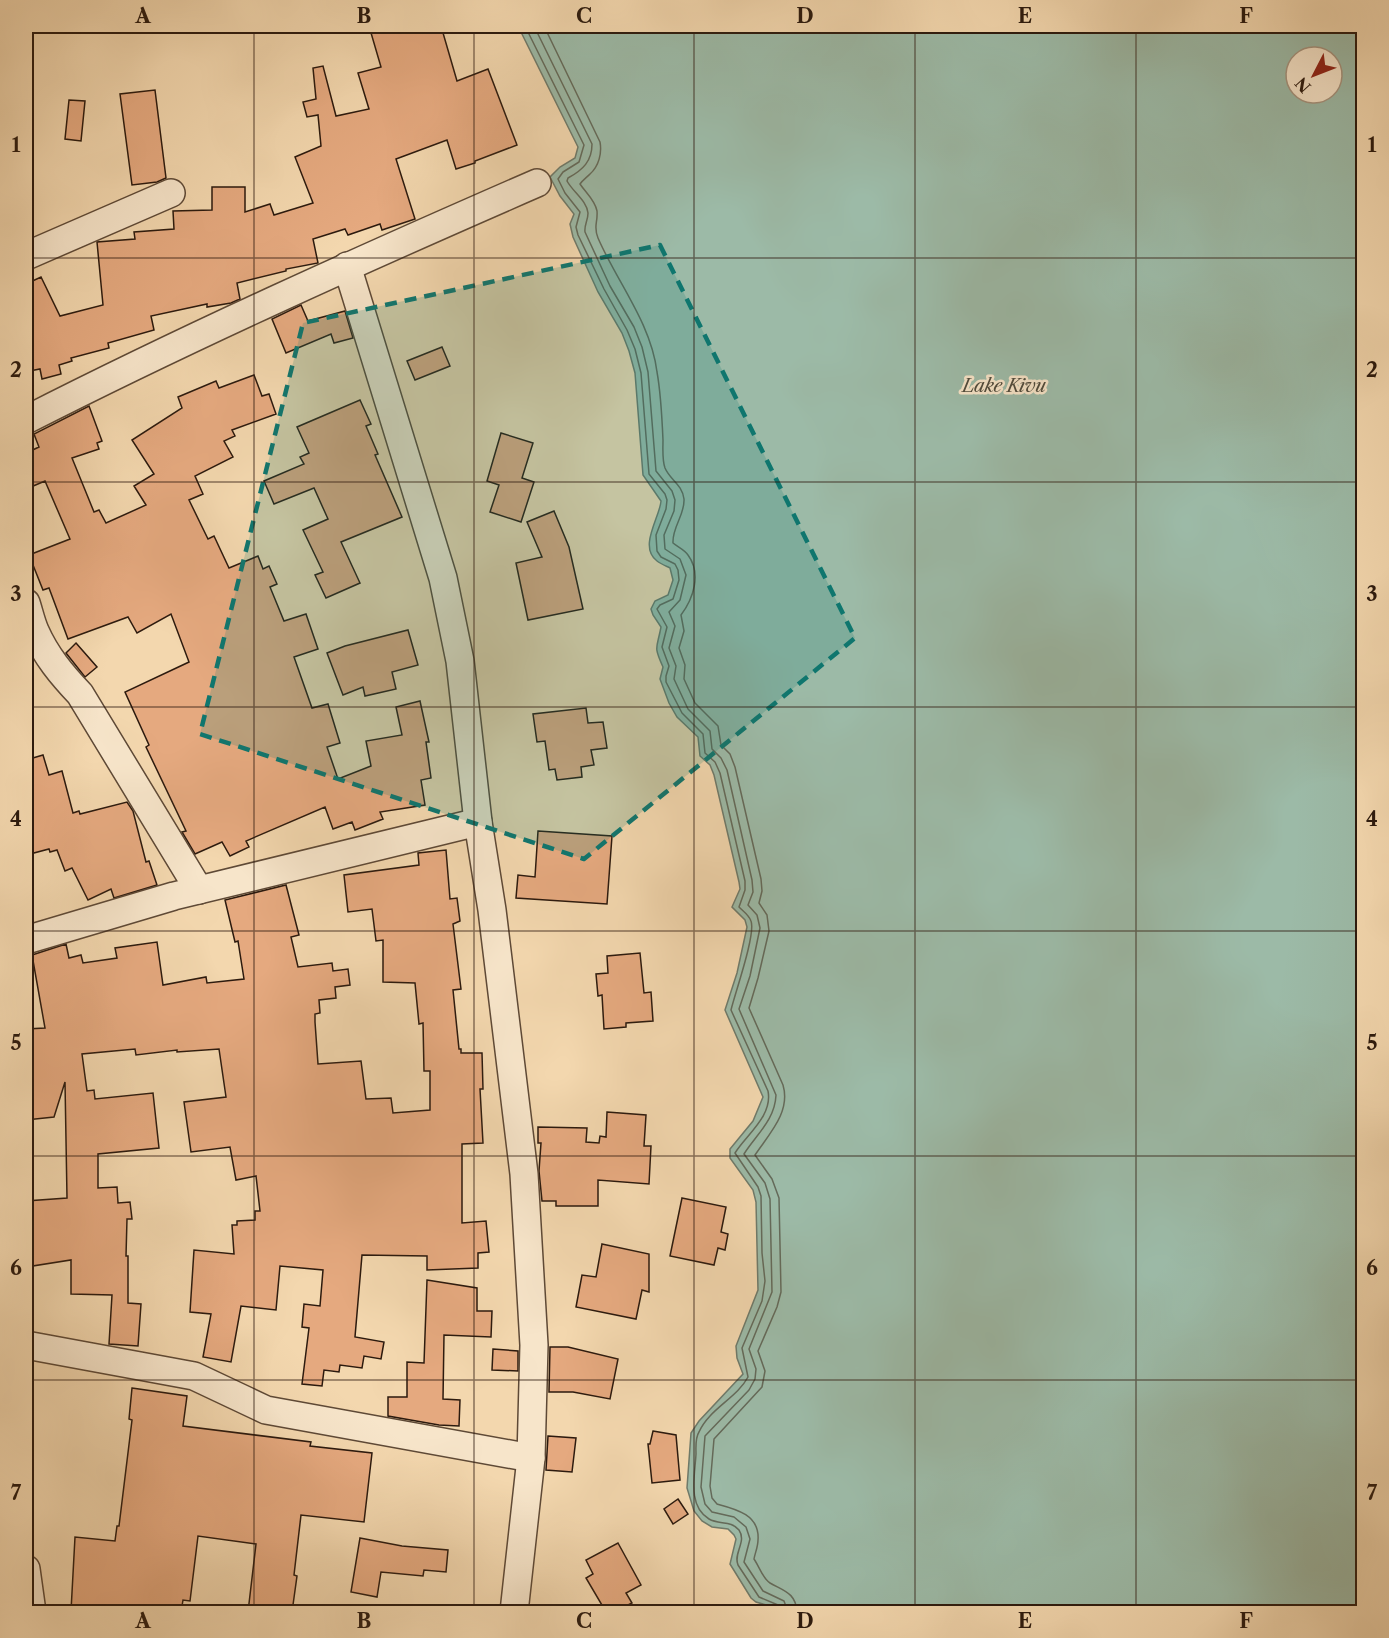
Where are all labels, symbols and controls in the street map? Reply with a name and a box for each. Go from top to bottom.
text: A [134,4,151,28]
text: B [357,4,372,28]
text: C [576,4,592,28]
text: D [796,4,814,28]
text: E [1018,4,1032,28]
text: F [1239,4,1253,28]
north arrow [1284,45,1344,105]
text: N [1291,73,1315,97]
text: 1 [12,133,21,157]
text: 1 [1368,133,1377,157]
text: 2 [10,358,22,382]
text: 2 [1366,358,1378,382]
water label: Lake Kivu [960,375,1046,397]
text: 3 [10,582,22,606]
text: 3 [1366,582,1378,606]
text: 4 [10,807,22,831]
text: 4 [1366,807,1378,831]
text: 5 [10,1031,22,1055]
text: 5 [1366,1031,1378,1055]
text: 6 [10,1256,22,1280]
text: 6 [1366,1256,1378,1280]
text: 7 [11,1481,22,1505]
text: 7 [1367,1481,1378,1505]
text: A [134,1609,151,1633]
text: B [357,1609,372,1633]
text: C [576,1609,592,1633]
text: D [796,1609,814,1633]
text: E [1018,1609,1032,1633]
text: F [1239,1609,1253,1633]

